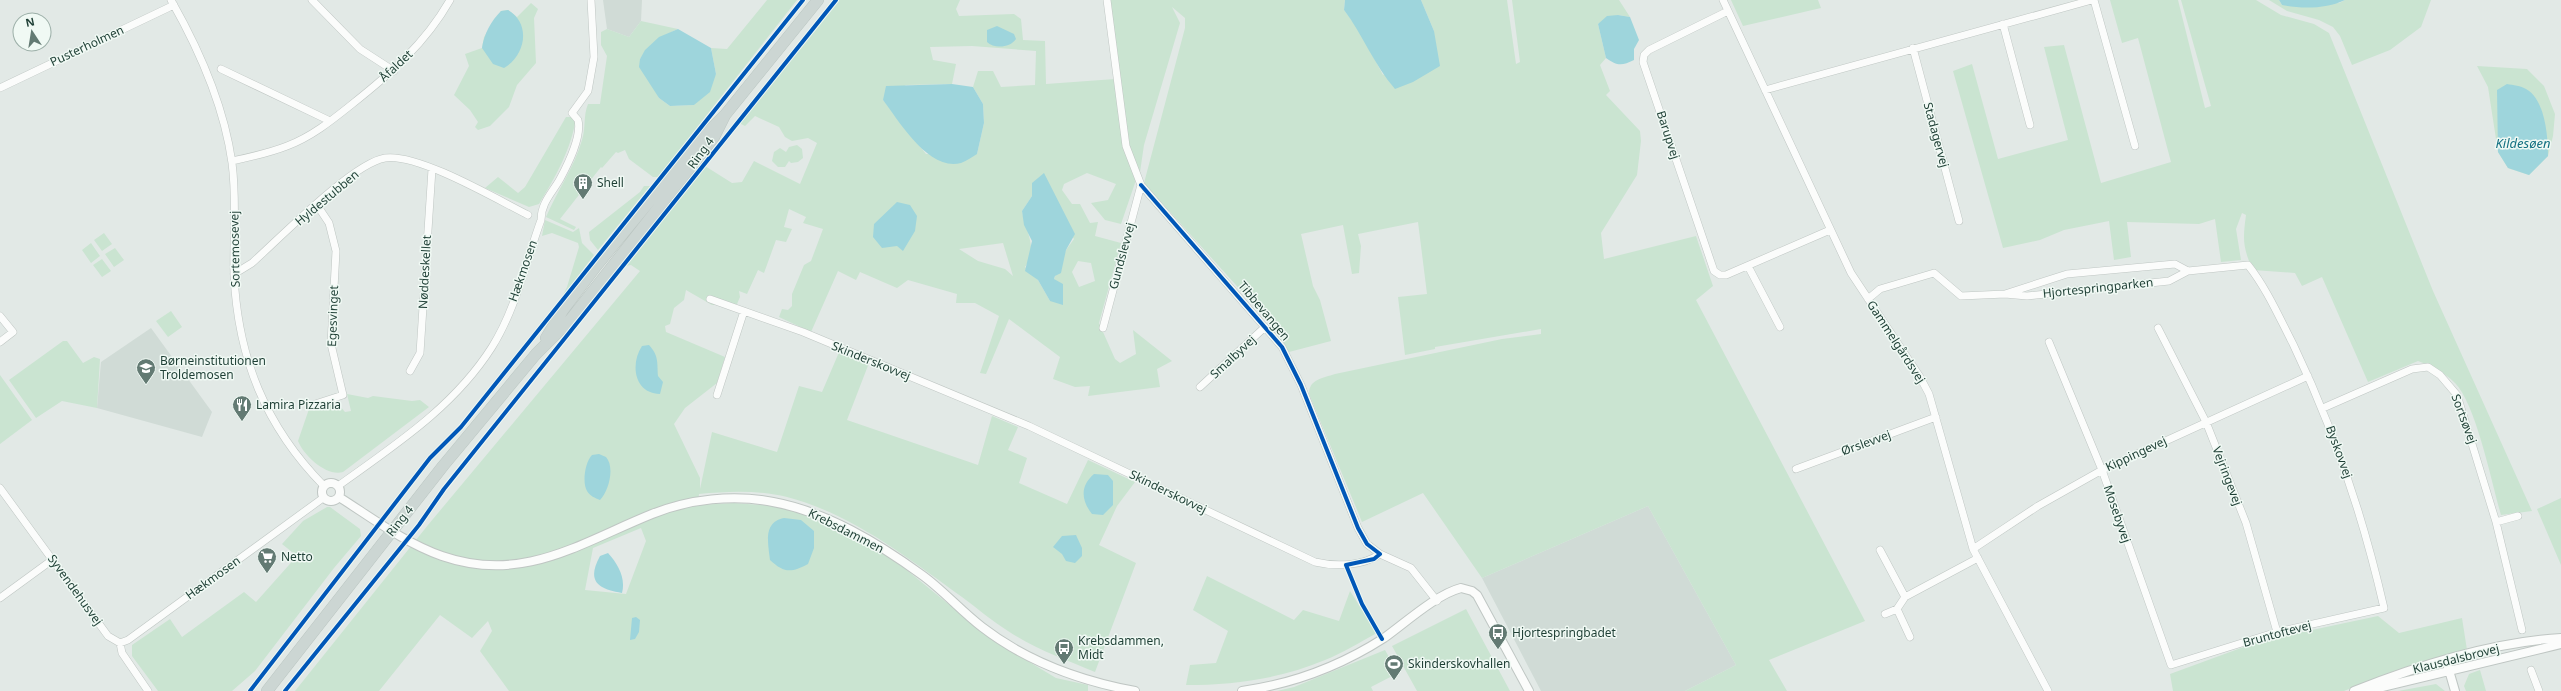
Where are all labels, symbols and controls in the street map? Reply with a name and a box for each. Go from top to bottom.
north arrow [12,12,52,52]
text: N [24,13,36,30]
street label: Pusterholmen [47,21,126,70]
street label: Åfaldet [375,45,417,86]
street label: Stadagervej [1920,100,1953,169]
street label: Barupvej [1653,108,1684,161]
street label: Ring 4 [683,133,718,172]
water label: Kildesøen [2496,134,2550,152]
street label: Hyldestubben [291,166,362,229]
building icon: Shell [572,172,594,200]
place label: Shell [597,174,624,191]
street label: Sortemosevej [225,211,244,287]
street label: Gundslevvej [1104,221,1139,291]
street label: Nøddeskellet [414,234,435,309]
street label: Hækmosen [504,238,541,304]
street label: Hjortespringparken [2042,273,2154,302]
street label: Tibbevangen [1234,277,1294,344]
street label: Egesvinget [323,284,342,347]
street label: Gammelgårdsvej [1863,297,1930,386]
street label: Smalbyvej [1206,331,1259,382]
street label: Skinderskovvej [829,337,913,384]
place label: Børneinstitutionen Troldemosen [160,352,266,383]
school or university icon: Børneinstitutionen Troldemosen [135,357,157,385]
street label: Sortsøvej [2448,392,2481,446]
restaurant icon: Lamira Pizzaria [231,394,253,422]
place label: Lamira Pizzaria [256,396,341,413]
street label: Byskovvej [2322,423,2357,481]
street label: Ørslevvej [1839,426,1893,459]
street label: Kippingevej [2102,432,2169,475]
street label: Vejringevej [2208,444,2247,508]
street label: Skinderskovvej [1127,466,1210,518]
street label: Mosebyvej [2100,483,2135,545]
street label: Ring 4 [382,501,417,540]
street label: Krebsdammen [805,504,887,557]
supermarket icon: Netto [256,546,278,574]
place label: Netto [281,548,313,565]
street label: Syvendehusvej [44,551,107,629]
street label: Hækmosen [182,552,244,603]
street label: Bruntoftevej [2241,616,2313,651]
bus stop icon: Hjortespringbadet [1487,622,1509,650]
place label: Hjortespringbadet [1512,624,1617,641]
place label: Krebsdammen, Midt [1078,632,1164,663]
bus stop icon: Krebsdammen, Midt [1053,637,1075,665]
street label: Klausdalsbrovej [2411,640,2501,677]
sports icon: Skinderskovhallen [1383,653,1405,681]
place label: Skinderskovhallen [1408,655,1510,672]

